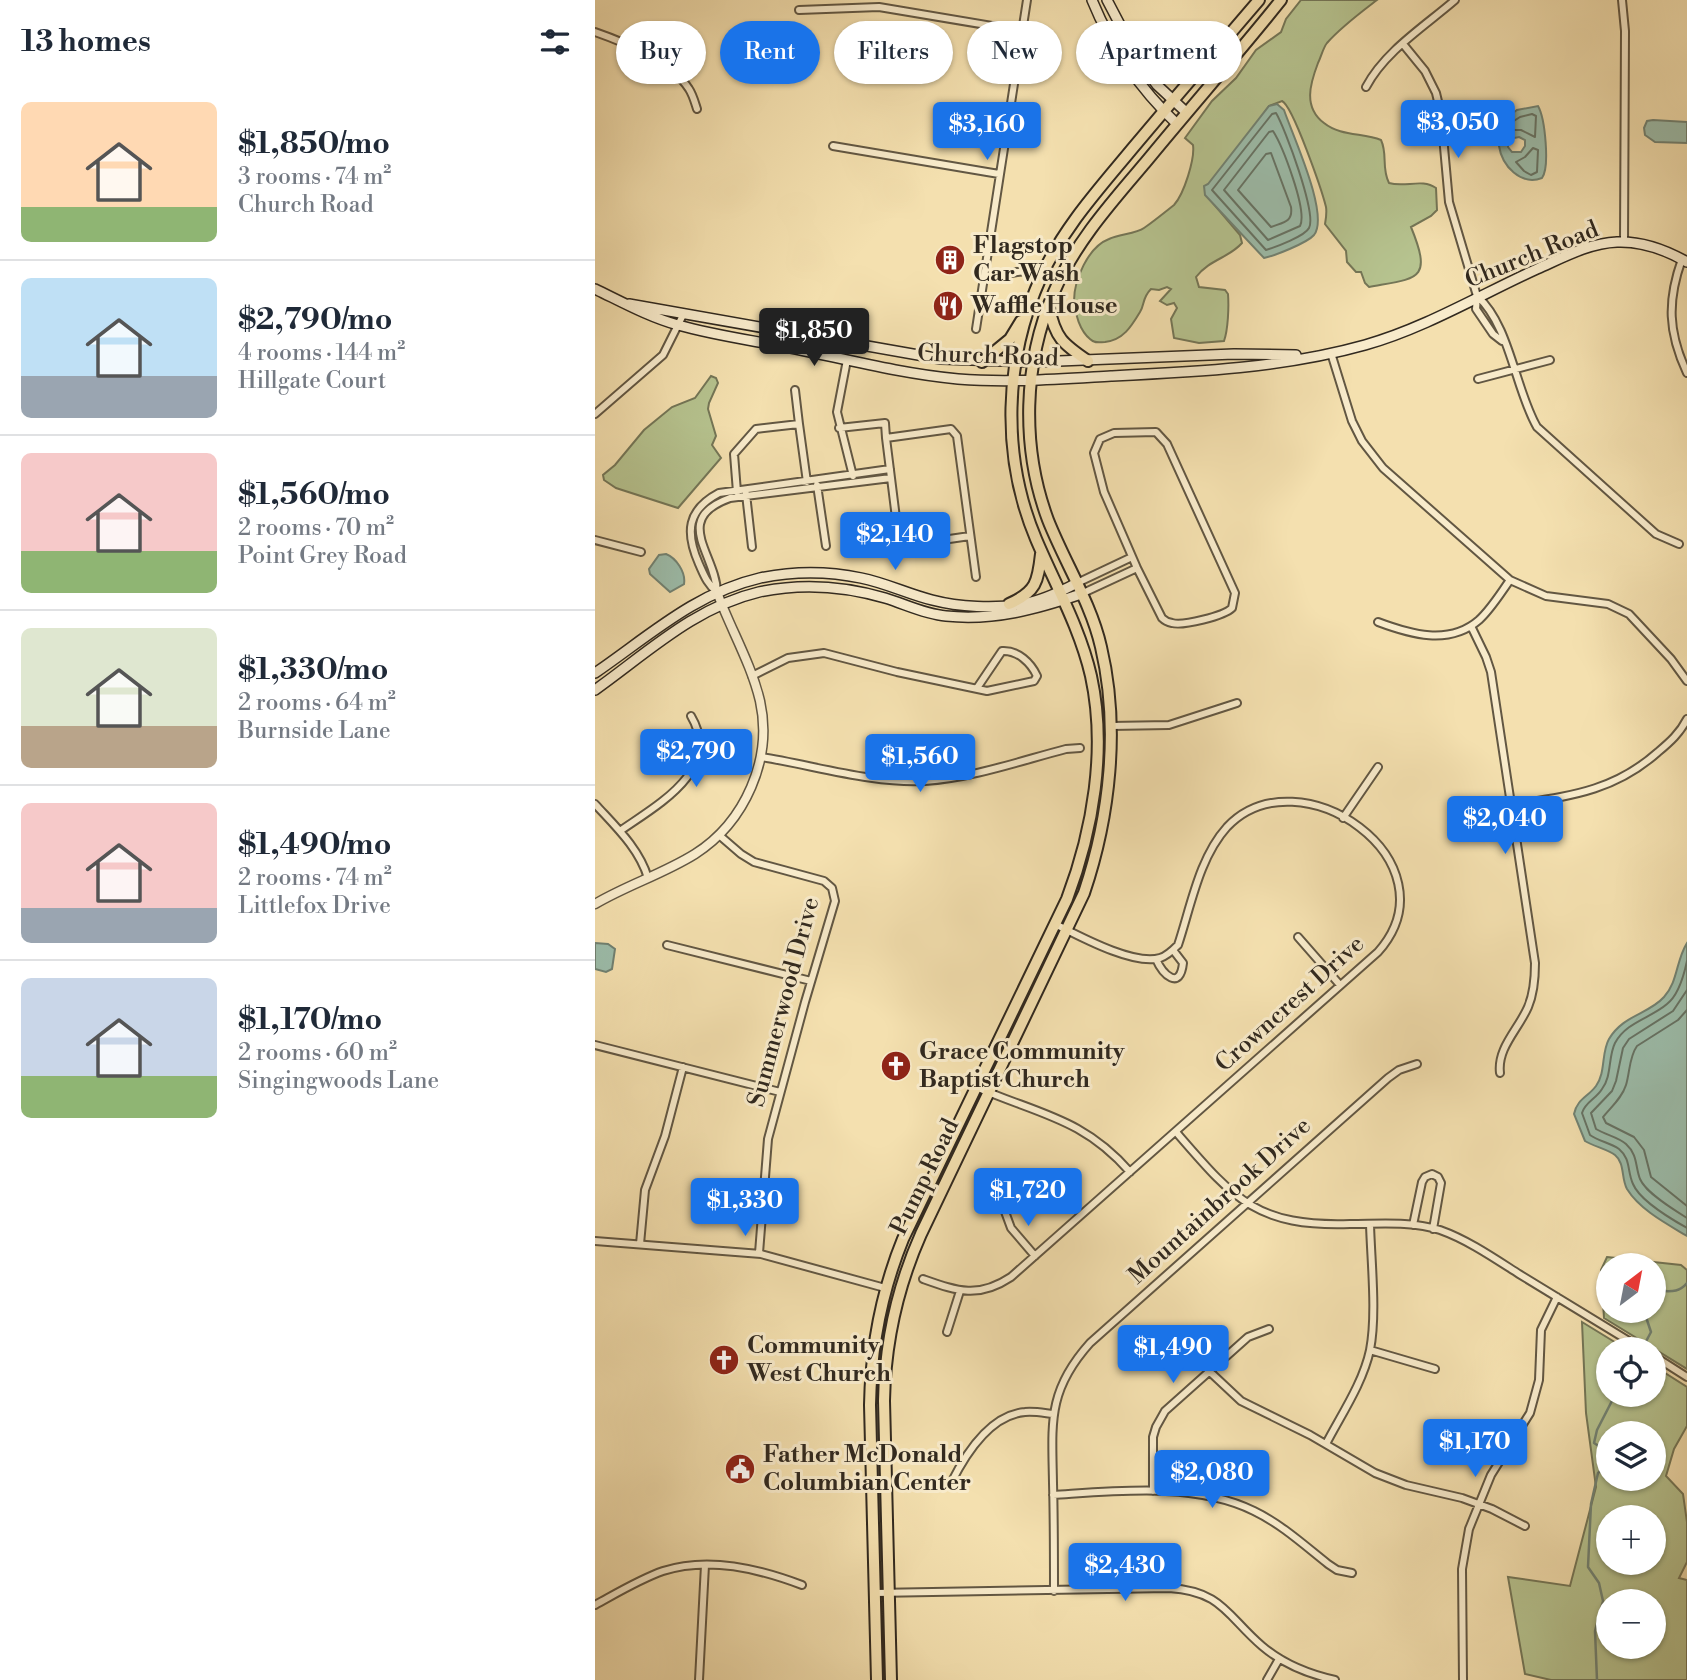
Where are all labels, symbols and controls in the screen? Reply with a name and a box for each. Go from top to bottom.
chip: Buy [616,21,706,84]
chip: Rent [720,21,820,84]
chip: Filters [834,21,953,84]
chip: New [967,21,1062,84]
chip: Apartment [1076,21,1242,84]
text: 13 homes [21,23,151,61]
icon: filters [536,23,574,61]
pin: $3,050 [1401,100,1515,160]
pin: $3,160 [930,102,1044,162]
text: $3,050 [1417,109,1499,137]
text: $3,160 [949,111,1025,139]
text: $1,850/mo [238,125,390,163]
icon: home [77,130,161,214]
text: 3 rooms · 74 m² [238,163,391,191]
text: Church Road [238,191,374,219]
street label: Church Road [1461,214,1604,295]
place label: Flagstop Car Wash [973,231,1080,289]
building icon: Flagstop Car Wash [933,243,967,277]
restaurant icon: Waffle House [931,289,965,323]
place label: Waffle House [970,291,1118,321]
text: $2,790/mo [238,301,392,339]
icon: home [77,306,161,390]
pin: $1,850 [757,308,871,368]
text: $1,850 [775,317,853,345]
text: 4 rooms · 144 m² [238,339,405,367]
street label: Church Road [917,339,1060,373]
text: Hillgate Court [238,367,386,395]
text: $1,560/mo [238,476,390,514]
icon: home [77,481,161,565]
pin: $2,140 [838,512,952,572]
text: 2 rooms · 70 m² [238,514,394,542]
text: $2,140 [856,521,934,549]
text: Point Grey Road [238,542,407,570]
text: $1,330/mo [238,651,388,689]
icon: home [77,656,161,740]
text: 2 rooms · 64 m² [238,689,396,717]
text: Burnside Lane [238,717,391,745]
pin: $2,790 [639,730,753,789]
pin: $1,560 [863,734,977,794]
text: $2,790 [656,738,736,766]
text: $1,560 [881,743,959,771]
pin: $2,040 [1448,796,1562,856]
text: $2,040 [1463,805,1547,833]
text: $1,490/mo [238,826,391,864]
icon: home [77,831,161,915]
text: 2 rooms · 74 m² [238,864,392,892]
text: Littlefox Drive [238,892,391,920]
street label: Summerwood Drive [742,894,826,1110]
street label: Crowncrest Drive [1209,929,1371,1079]
text: $1,170/mo [238,1001,382,1039]
icon: home [77,1006,161,1090]
place label: Grace Community Baptist Church [919,1037,1126,1095]
text: 2 rooms · 60 m² [238,1039,397,1067]
church icon: Grace Community Baptist Church [879,1049,913,1083]
text: Singingwoods Lane [238,1067,439,1095]
street label: Mountainbrook Drive [1123,1111,1317,1291]
street label: Pump Road [884,1114,966,1240]
pin: $1,720 [971,1168,1085,1228]
text: $1,720 [990,1177,1066,1205]
pin: $1,330 [688,1178,802,1238]
text: $1,330 [707,1187,783,1215]
north arrow [1596,1253,1666,1323]
map controls [1596,1253,1666,1659]
pin: $1,490 [1116,1326,1230,1385]
place label: Community West Church [746,1331,891,1389]
text: $1,490 [1134,1334,1212,1362]
button: locate [1596,1337,1666,1407]
church icon: Community West Church [707,1343,741,1377]
pin: $1,170 [1418,1420,1532,1479]
button: layers [1596,1421,1666,1491]
text: $1,170 [1439,1428,1511,1456]
place label: Father McDonald Columbian Center [763,1440,971,1498]
pin: $2,080 [1155,1450,1269,1510]
public building icon: Father McDonald Columbian Center [723,1452,757,1486]
text: $2,080 [1170,1459,1254,1487]
button: + [1596,1505,1666,1575]
pin: $2,430 [1068,1544,1182,1603]
text: $2,430 [1084,1552,1166,1580]
button: − [1596,1589,1666,1659]

